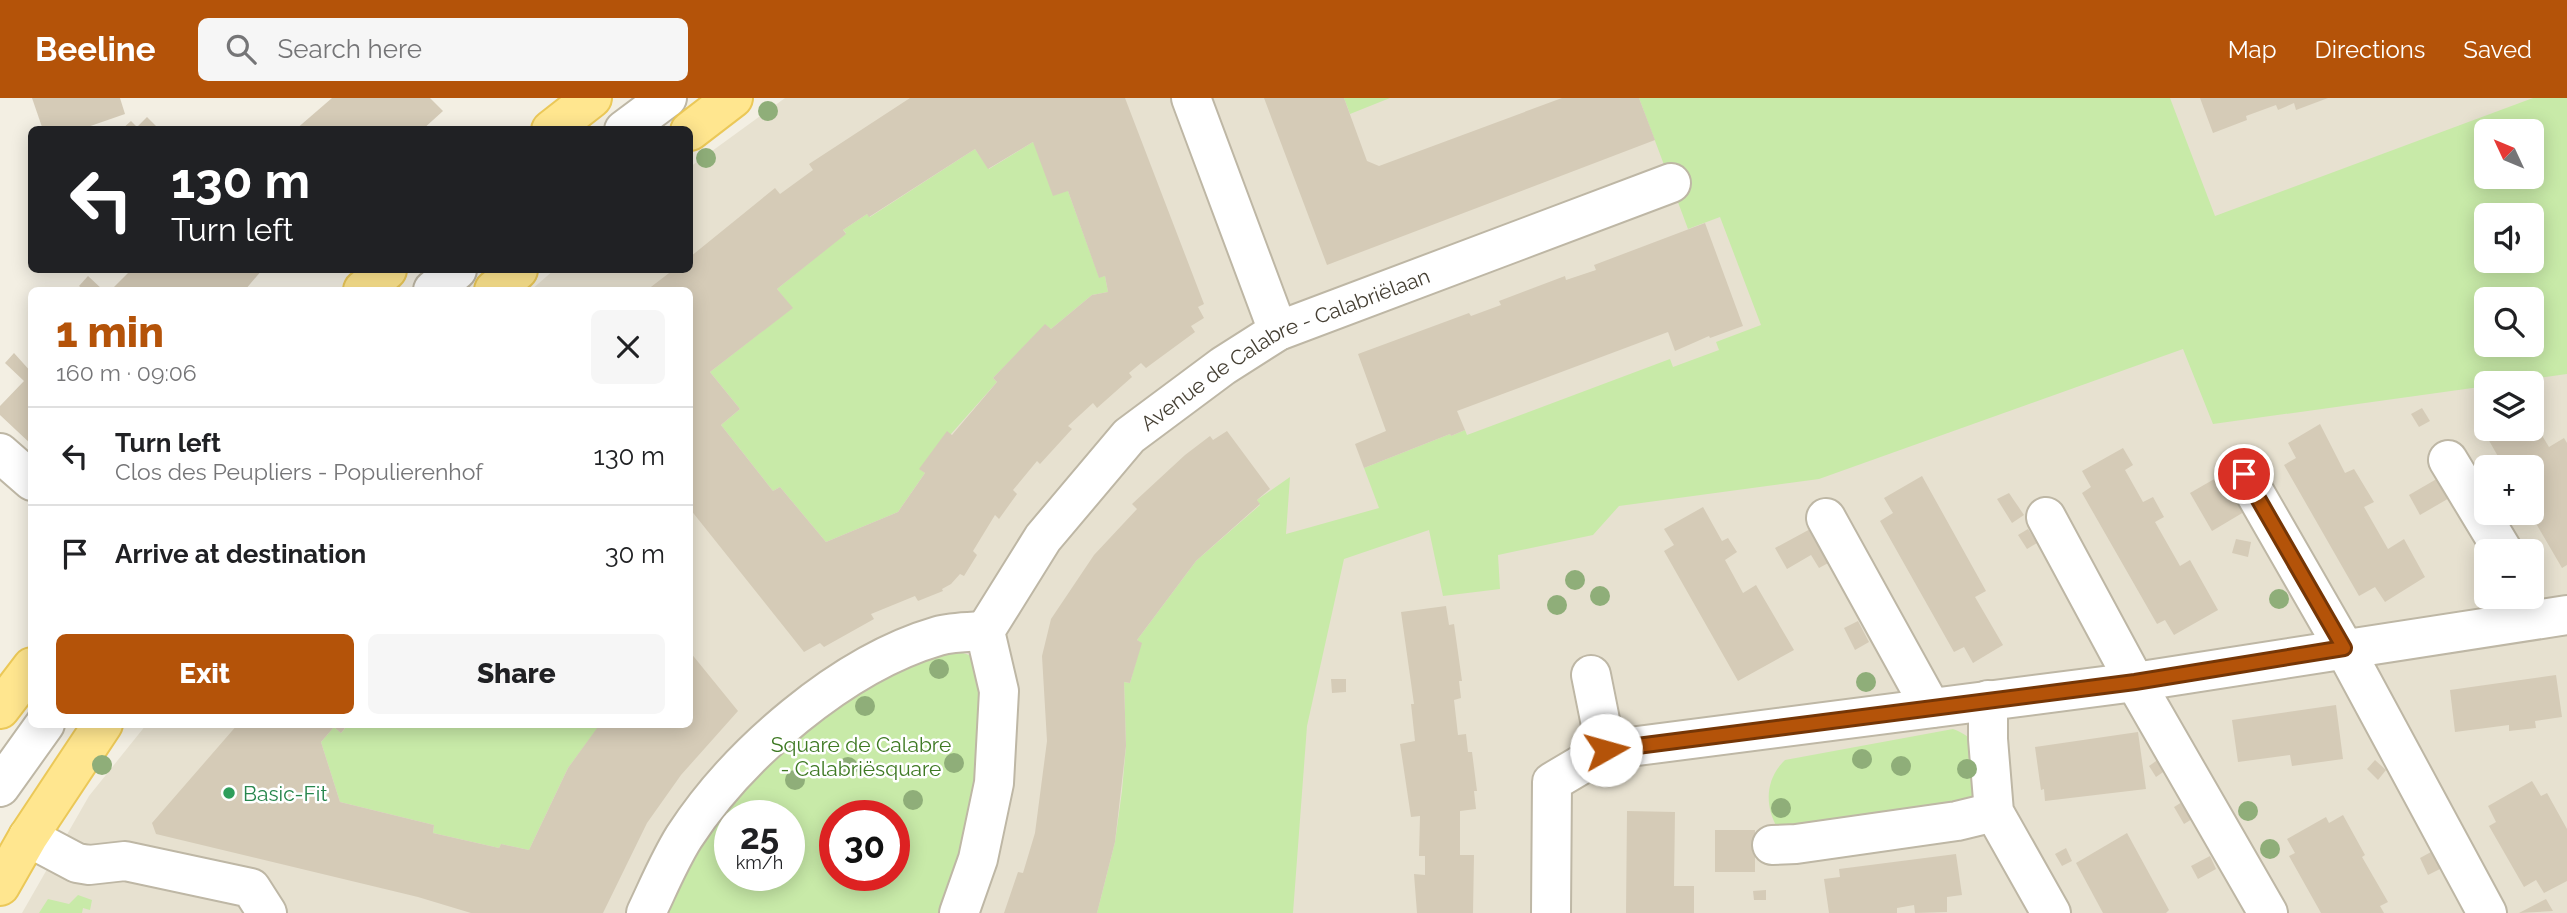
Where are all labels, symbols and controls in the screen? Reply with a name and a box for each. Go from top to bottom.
search box [198,18,688,81]
text: Beeline [35,30,156,69]
icon: search [222,30,260,68]
text: Search here [278,34,422,64]
text: Map [2228,35,2277,64]
text: Directions [2315,35,2425,64]
text: Saved [2463,35,2532,64]
north arrow [2474,119,2544,189]
map controls [2474,119,2544,609]
text: 130 m [171,152,310,209]
icon: left [56,154,147,245]
button: sound [2474,203,2544,273]
text: Turn left [171,211,293,248]
street label: Avenue de Calabre - Calabriëlaan [1135,263,1433,436]
button: search [2474,287,2544,357]
text: 1 min [56,308,164,357]
button: close [591,310,665,384]
text: 160 m · 09:06 [56,359,197,386]
button: layers [2474,371,2544,441]
text: Turn left [115,428,221,458]
icon: left [56,437,94,475]
text: 130 m [594,441,665,471]
pin [2214,444,2274,504]
icon: arrive [2225,455,2263,493]
button: + [2474,455,2544,525]
text: Clos des Peupliers - Populierenhof [115,458,483,485]
icon: arrive [56,535,94,573]
text: Arrive at destination [115,539,366,569]
text: 30 m [605,539,665,569]
button: − [2474,539,2544,609]
button: Exit [56,634,354,714]
button: Share [368,634,665,714]
position arrow [1569,713,1643,787]
park label: Square de Calabre - Calabriësquare [771,732,951,781]
place label: Basic-Fit [243,781,327,806]
marker: Basic-Fit [221,785,237,801]
speed limit sign: 30 [819,800,910,891]
text: 25 [740,816,779,857]
text: km/h [736,852,783,873]

